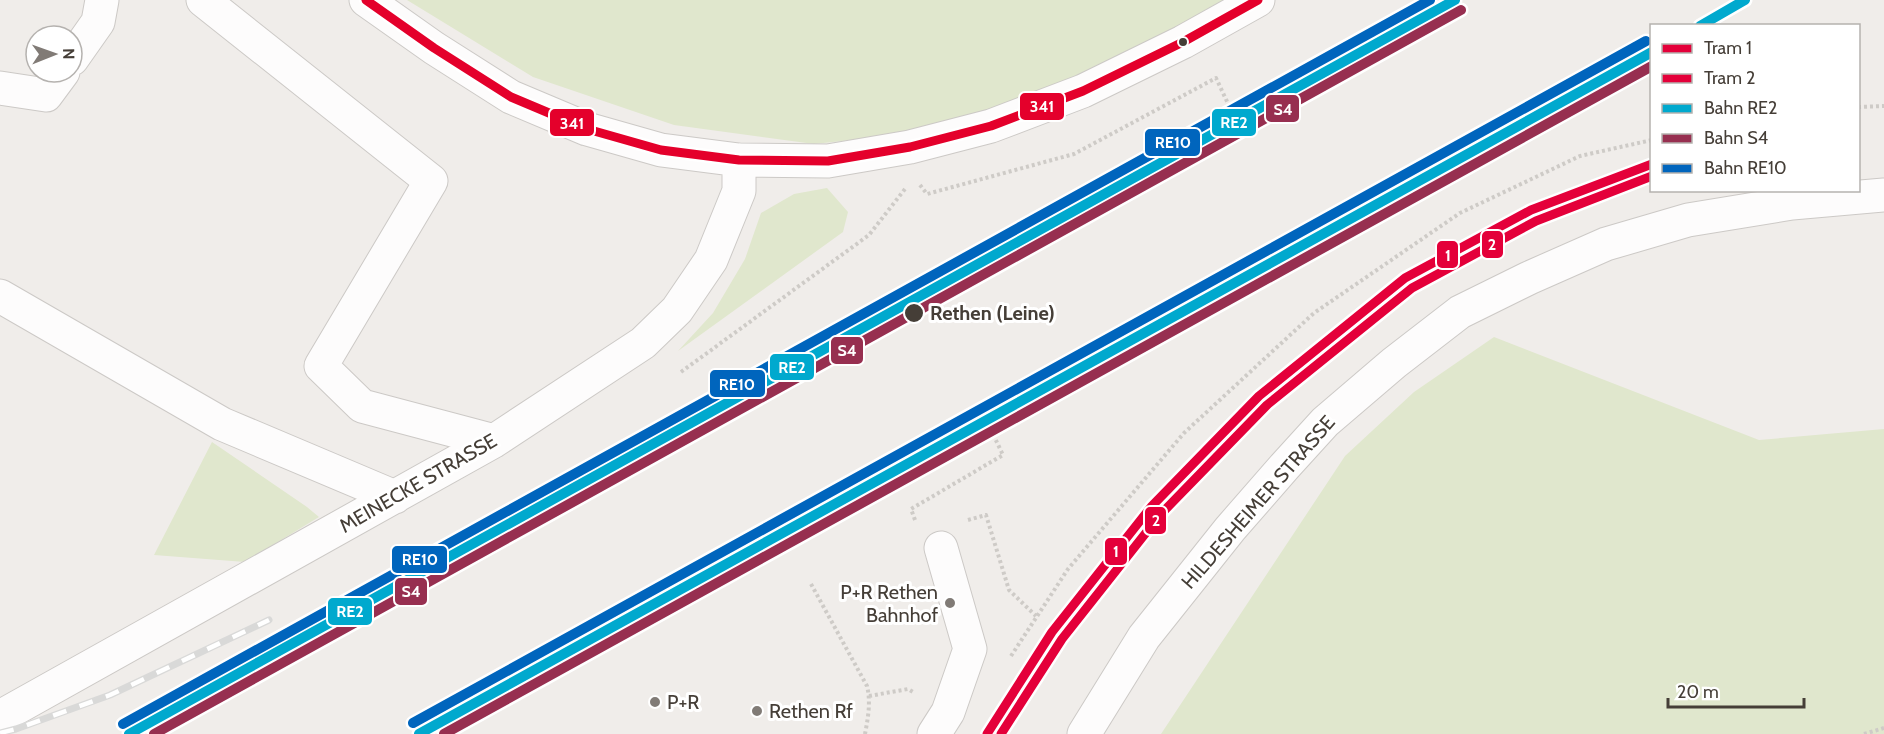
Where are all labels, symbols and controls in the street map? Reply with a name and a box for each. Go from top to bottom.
north arrow [24,24,84,84]
legend [1650,24,1860,192]
unlabelled marker [1177,36,1189,48]
text: Tram 1 [1704,37,1752,59]
text: N [59,48,78,60]
text: Tram 2 [1704,67,1755,89]
line badge: 341 [1019,92,1065,121]
line badge: S4 [1265,94,1300,123]
text: 341 [1030,97,1054,116]
text: Bahn RE2 [1704,97,1778,119]
text: S4 [1273,100,1293,119]
line badge: 341 [549,108,595,137]
line badge: RE2 [1211,108,1257,137]
text: RE2 [1220,113,1248,132]
text: 341 [560,114,584,133]
text: Bahn S4 [1704,127,1768,149]
line badge: RE10 [1144,128,1201,157]
text: RE10 [1155,133,1191,152]
text: Bahn RE10 [1704,157,1787,179]
line badge: 2 [1481,230,1504,259]
text: 2 [1488,235,1496,254]
line badge: 1 [1436,240,1459,269]
text: 1 [1445,246,1451,265]
place label: Rethen (Leine) [930,301,1055,325]
marker: Rethen (Leine) [903,302,925,324]
line badge: S4 [830,336,864,365]
text: S4 [837,341,857,360]
line badge: RE2 [769,353,815,381]
text: RE2 [778,358,806,377]
line badge: RE10 [709,369,766,398]
text: RE10 [719,375,755,394]
street label: HILDESHEIMER STRASSE [1176,410,1340,594]
street label: MEINECKE STRASSE [335,428,501,538]
line badge: 2 [1144,506,1167,535]
text: 2 [1152,511,1160,530]
line badge: 1 [1104,537,1128,566]
text: 1 [1113,542,1119,561]
line badge: RE10 [391,545,448,574]
text: RE10 [402,550,438,569]
line badge: S4 [394,577,428,606]
place label: P+R Rethen Bahnhof [840,580,938,627]
text: S4 [401,582,421,601]
marker: P+R Rethen Bahnhof [943,596,957,610]
line badge: RE2 [327,597,373,626]
text: RE2 [336,602,364,621]
scale bar [1668,671,1804,709]
text: 20 m [1677,681,1719,703]
place label: P+R [667,690,699,714]
marker: P+R [648,695,662,709]
place label: Rethen Rf [769,699,853,723]
marker: Rethen Rf [750,704,764,718]

